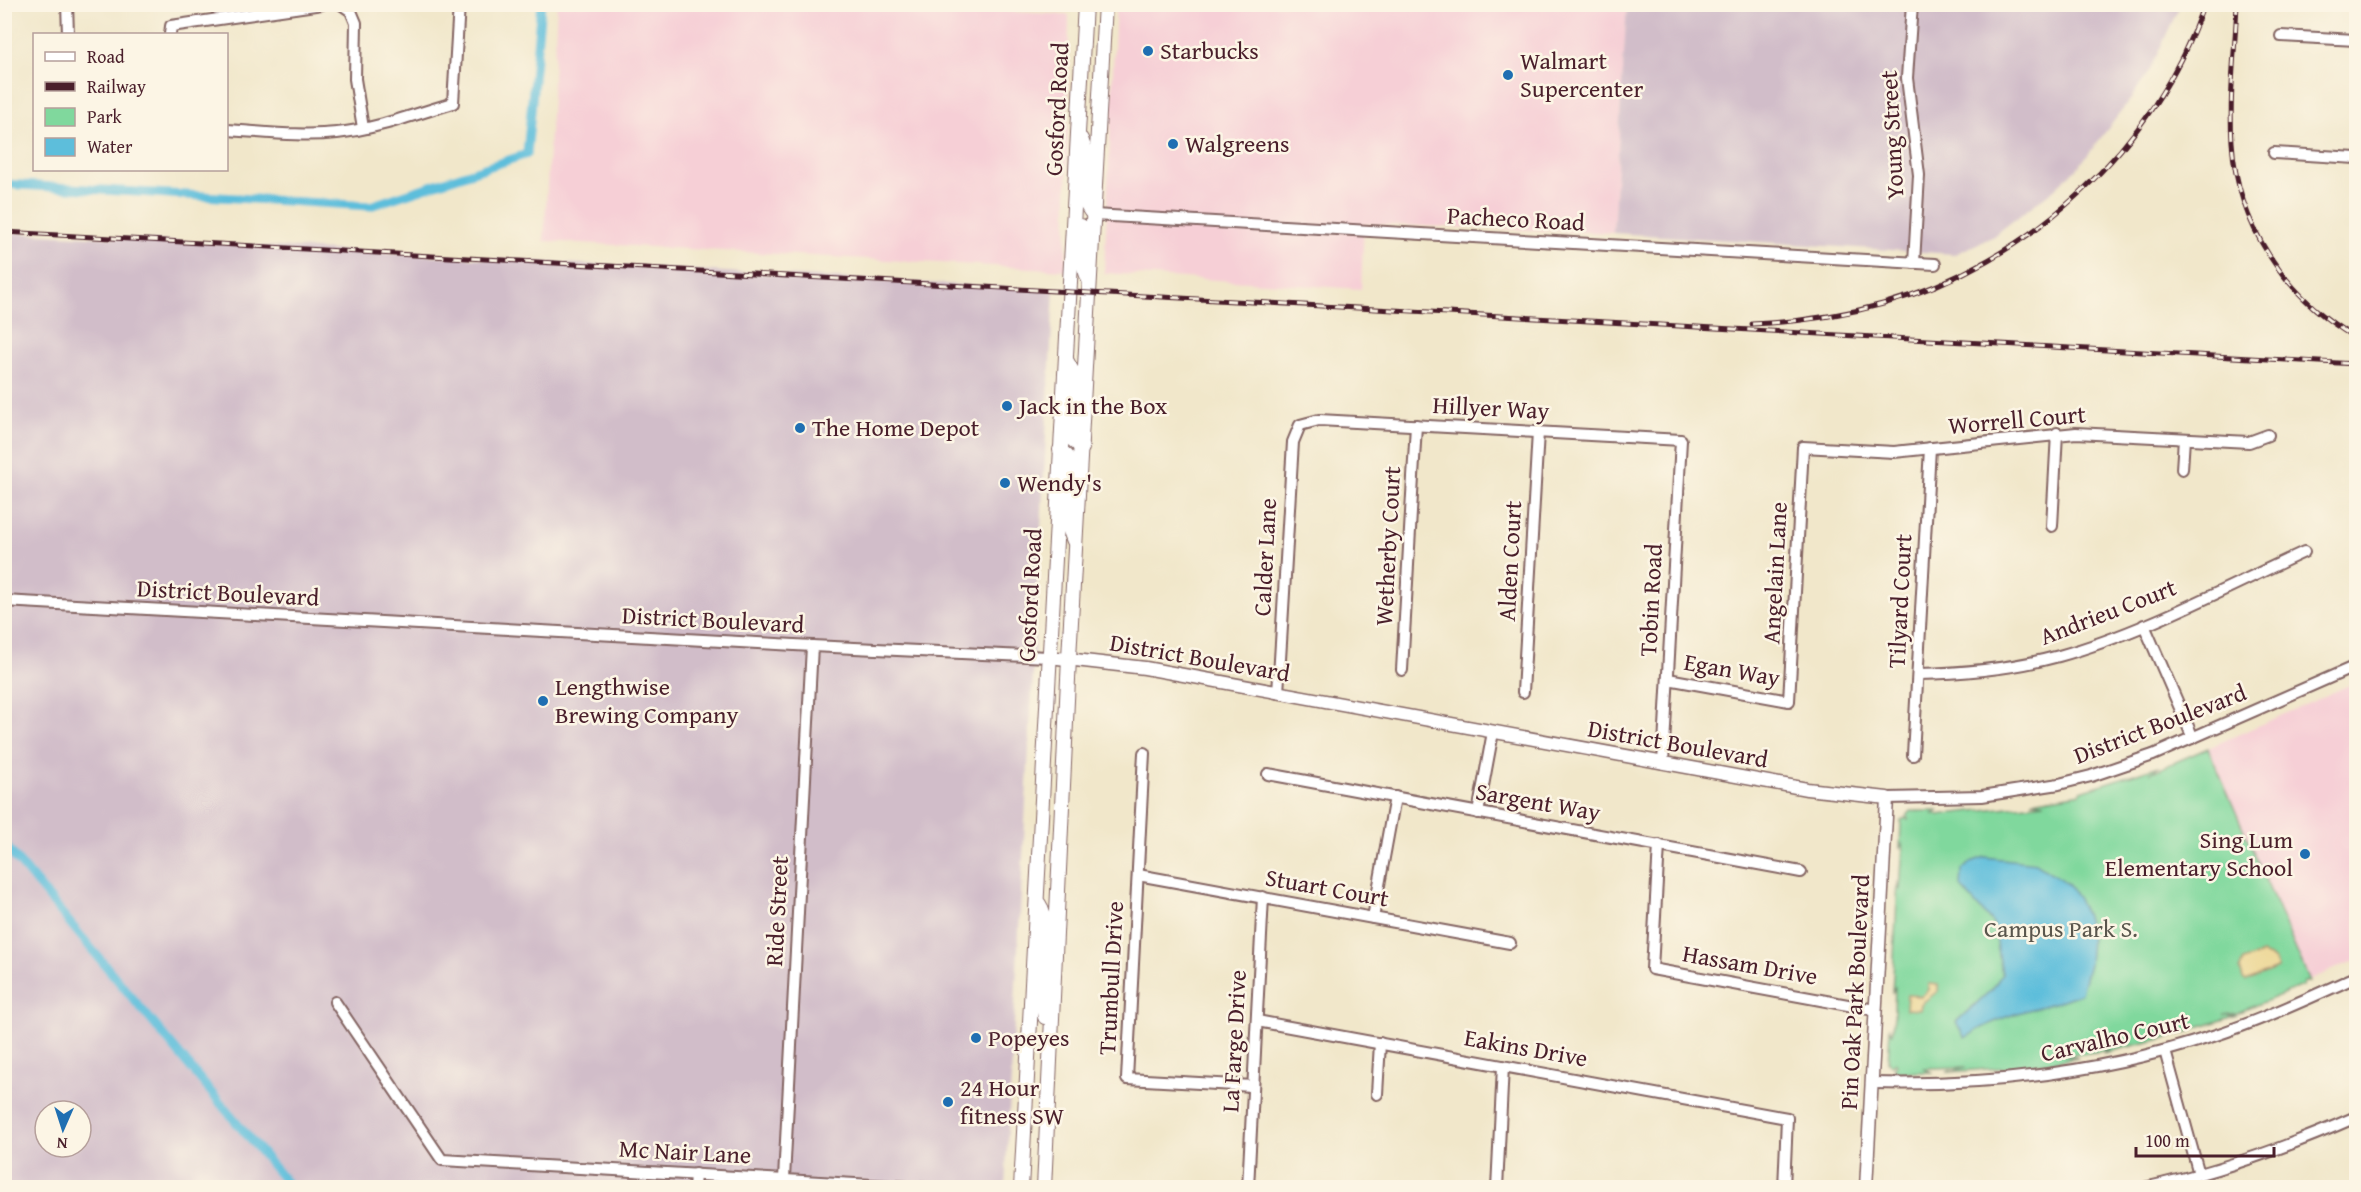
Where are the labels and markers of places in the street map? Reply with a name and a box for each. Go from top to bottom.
place label: Starbucks [1160,33,1259,68]
place label: Walmart Supercenter [1520,43,1644,106]
marker: Starbucks [1141,44,1155,58]
marker: Walmart Supercenter [1501,68,1515,82]
place label: Walgreens [1185,126,1290,161]
marker: Walgreens [1166,137,1180,151]
place label: Jack in the Box [1016,388,1168,423]
marker: Jack in the Box [1000,399,1014,413]
place label: The Home Depot [812,410,980,445]
marker: The Home Depot [793,421,807,435]
place label: Wendy's [1017,465,1102,500]
marker: Wendy's [998,476,1012,490]
place label: Lengthwise Brewing Company [555,669,739,732]
marker: Lengthwise Brewing Company [536,694,550,708]
place label: Sing Lum Elementary School [2105,822,2293,885]
marker: Sing Lum Elementary School [2298,847,2312,861]
place label: Popeyes [988,1020,1070,1055]
marker: Popeyes [969,1031,983,1045]
place label: 24 Hour fitness SW [960,1070,1065,1133]
marker: 24 Hour fitness SW [941,1095,955,1109]

